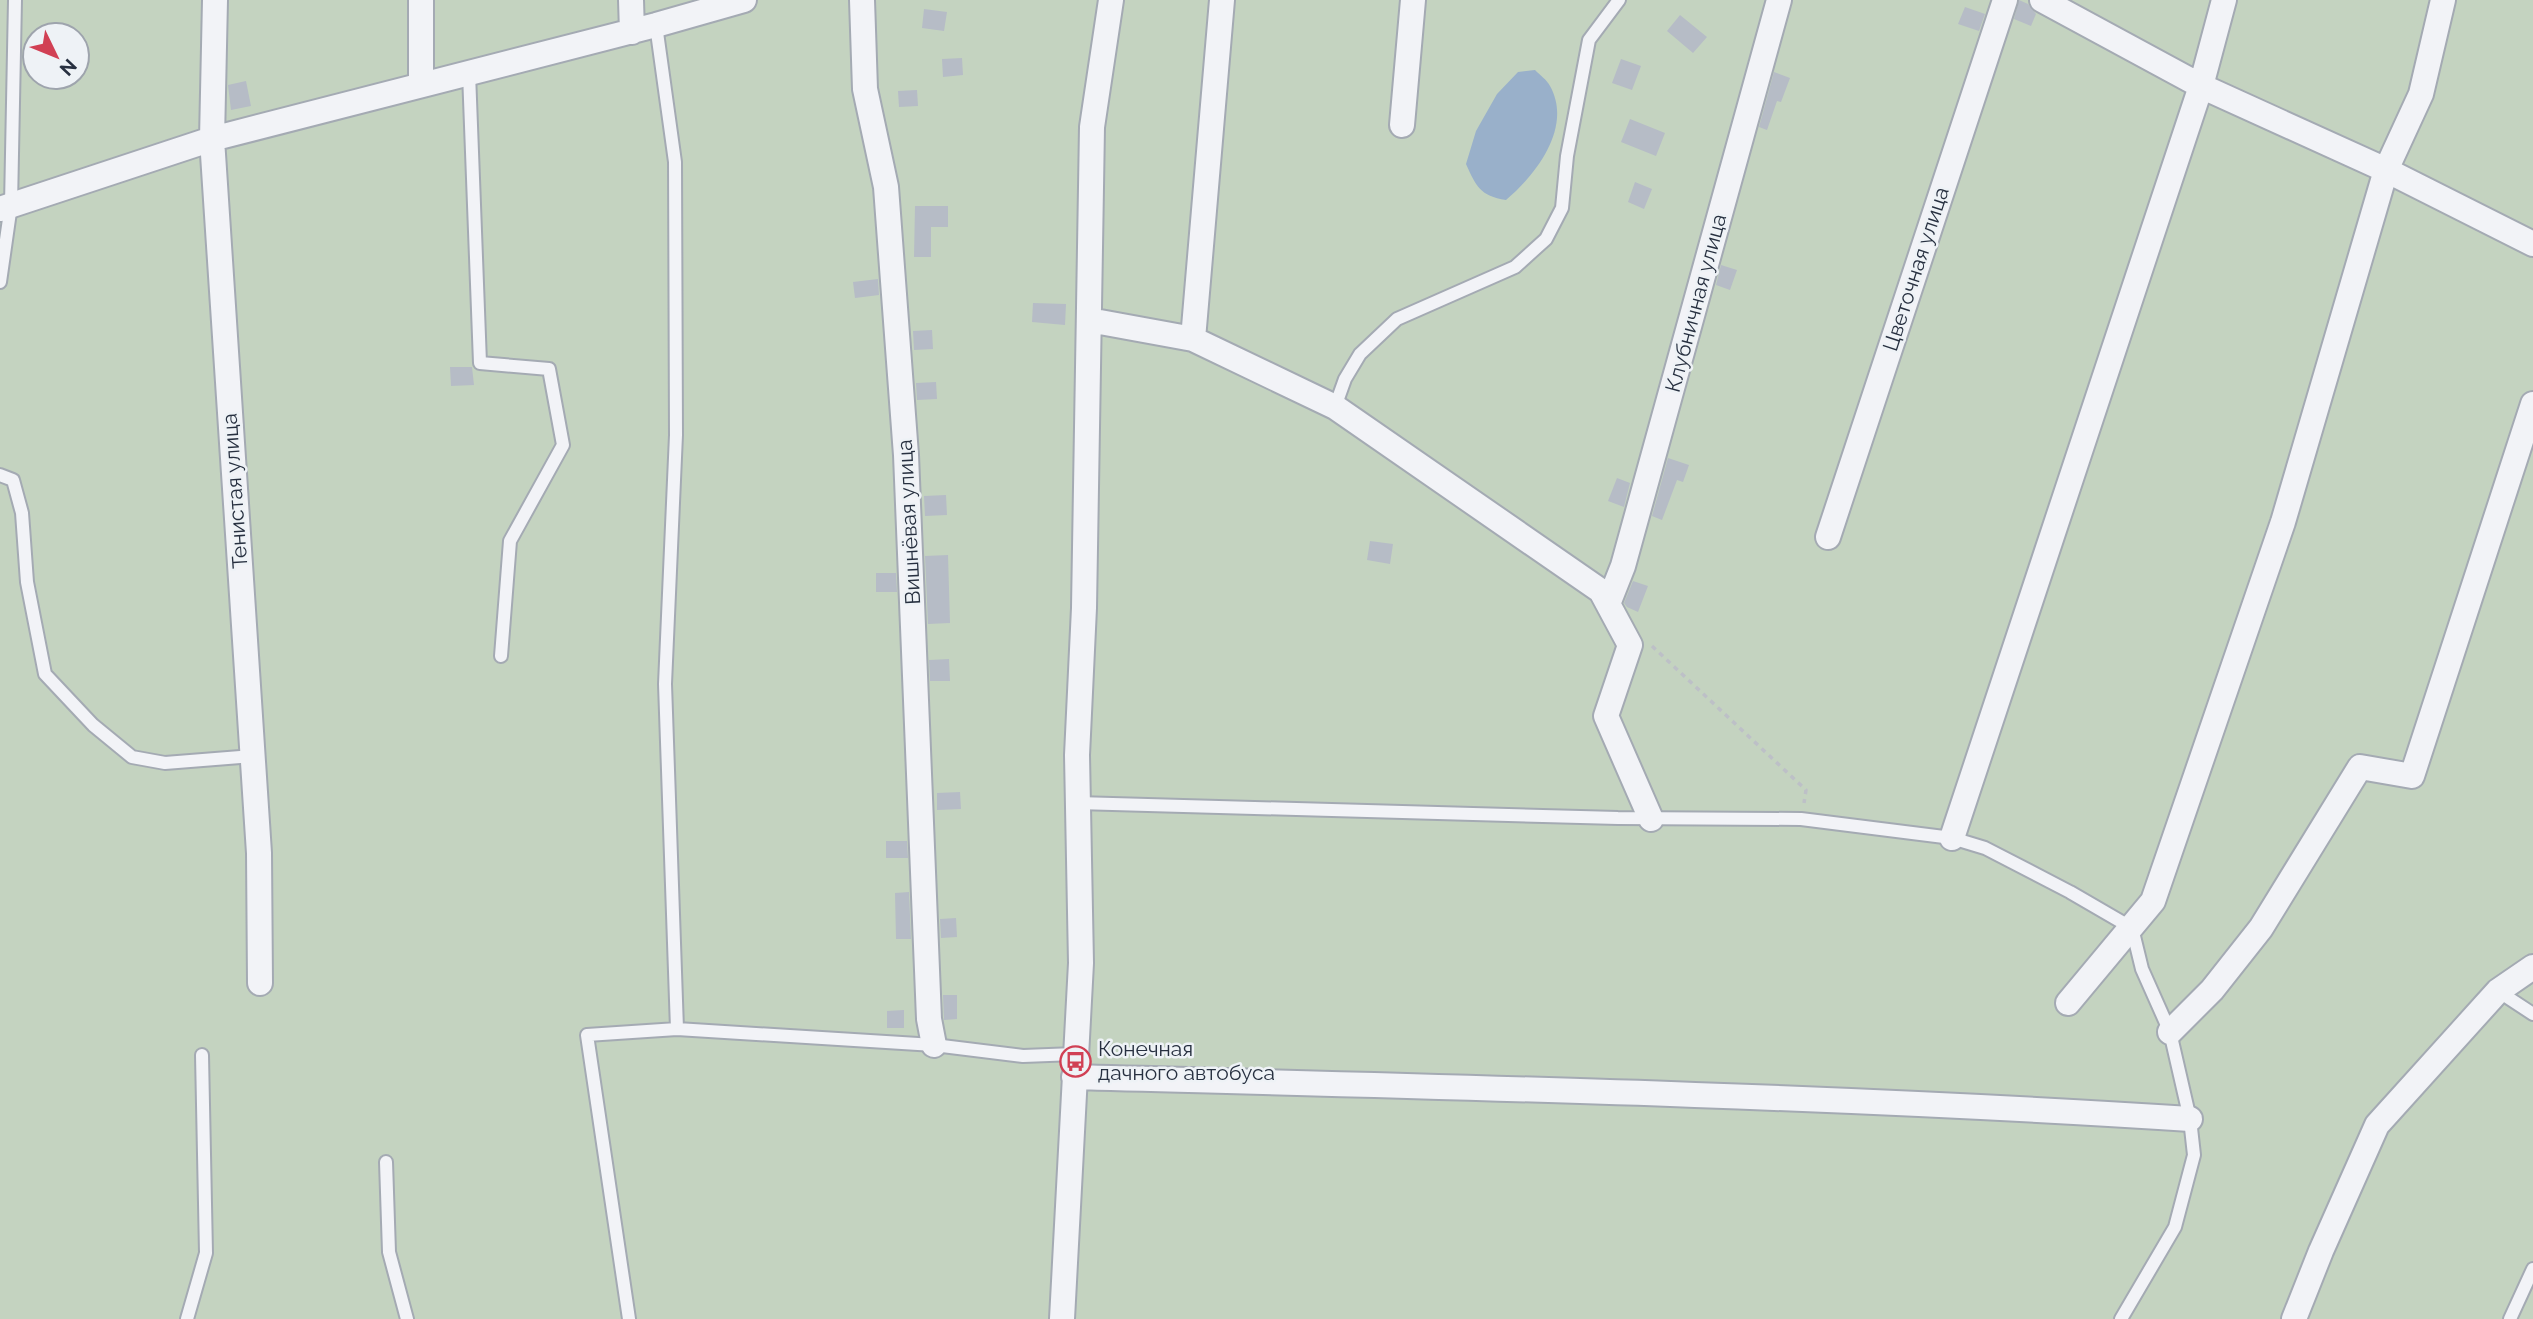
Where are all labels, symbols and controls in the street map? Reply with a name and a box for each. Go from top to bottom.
north arrow [21,21,91,91]
text: N [55,55,81,80]
street label: Цветочная улица [1877,184,1954,354]
street label: Клубничная улица [1660,211,1731,395]
street label: Тенистая улица [217,413,252,569]
street label: Вишнёвая улица [892,439,925,605]
place label: Конечная дачного автобуса [1098,1036,1275,1085]
bus stop icon: Конечная дачного автобуса [1058,1044,1092,1078]

